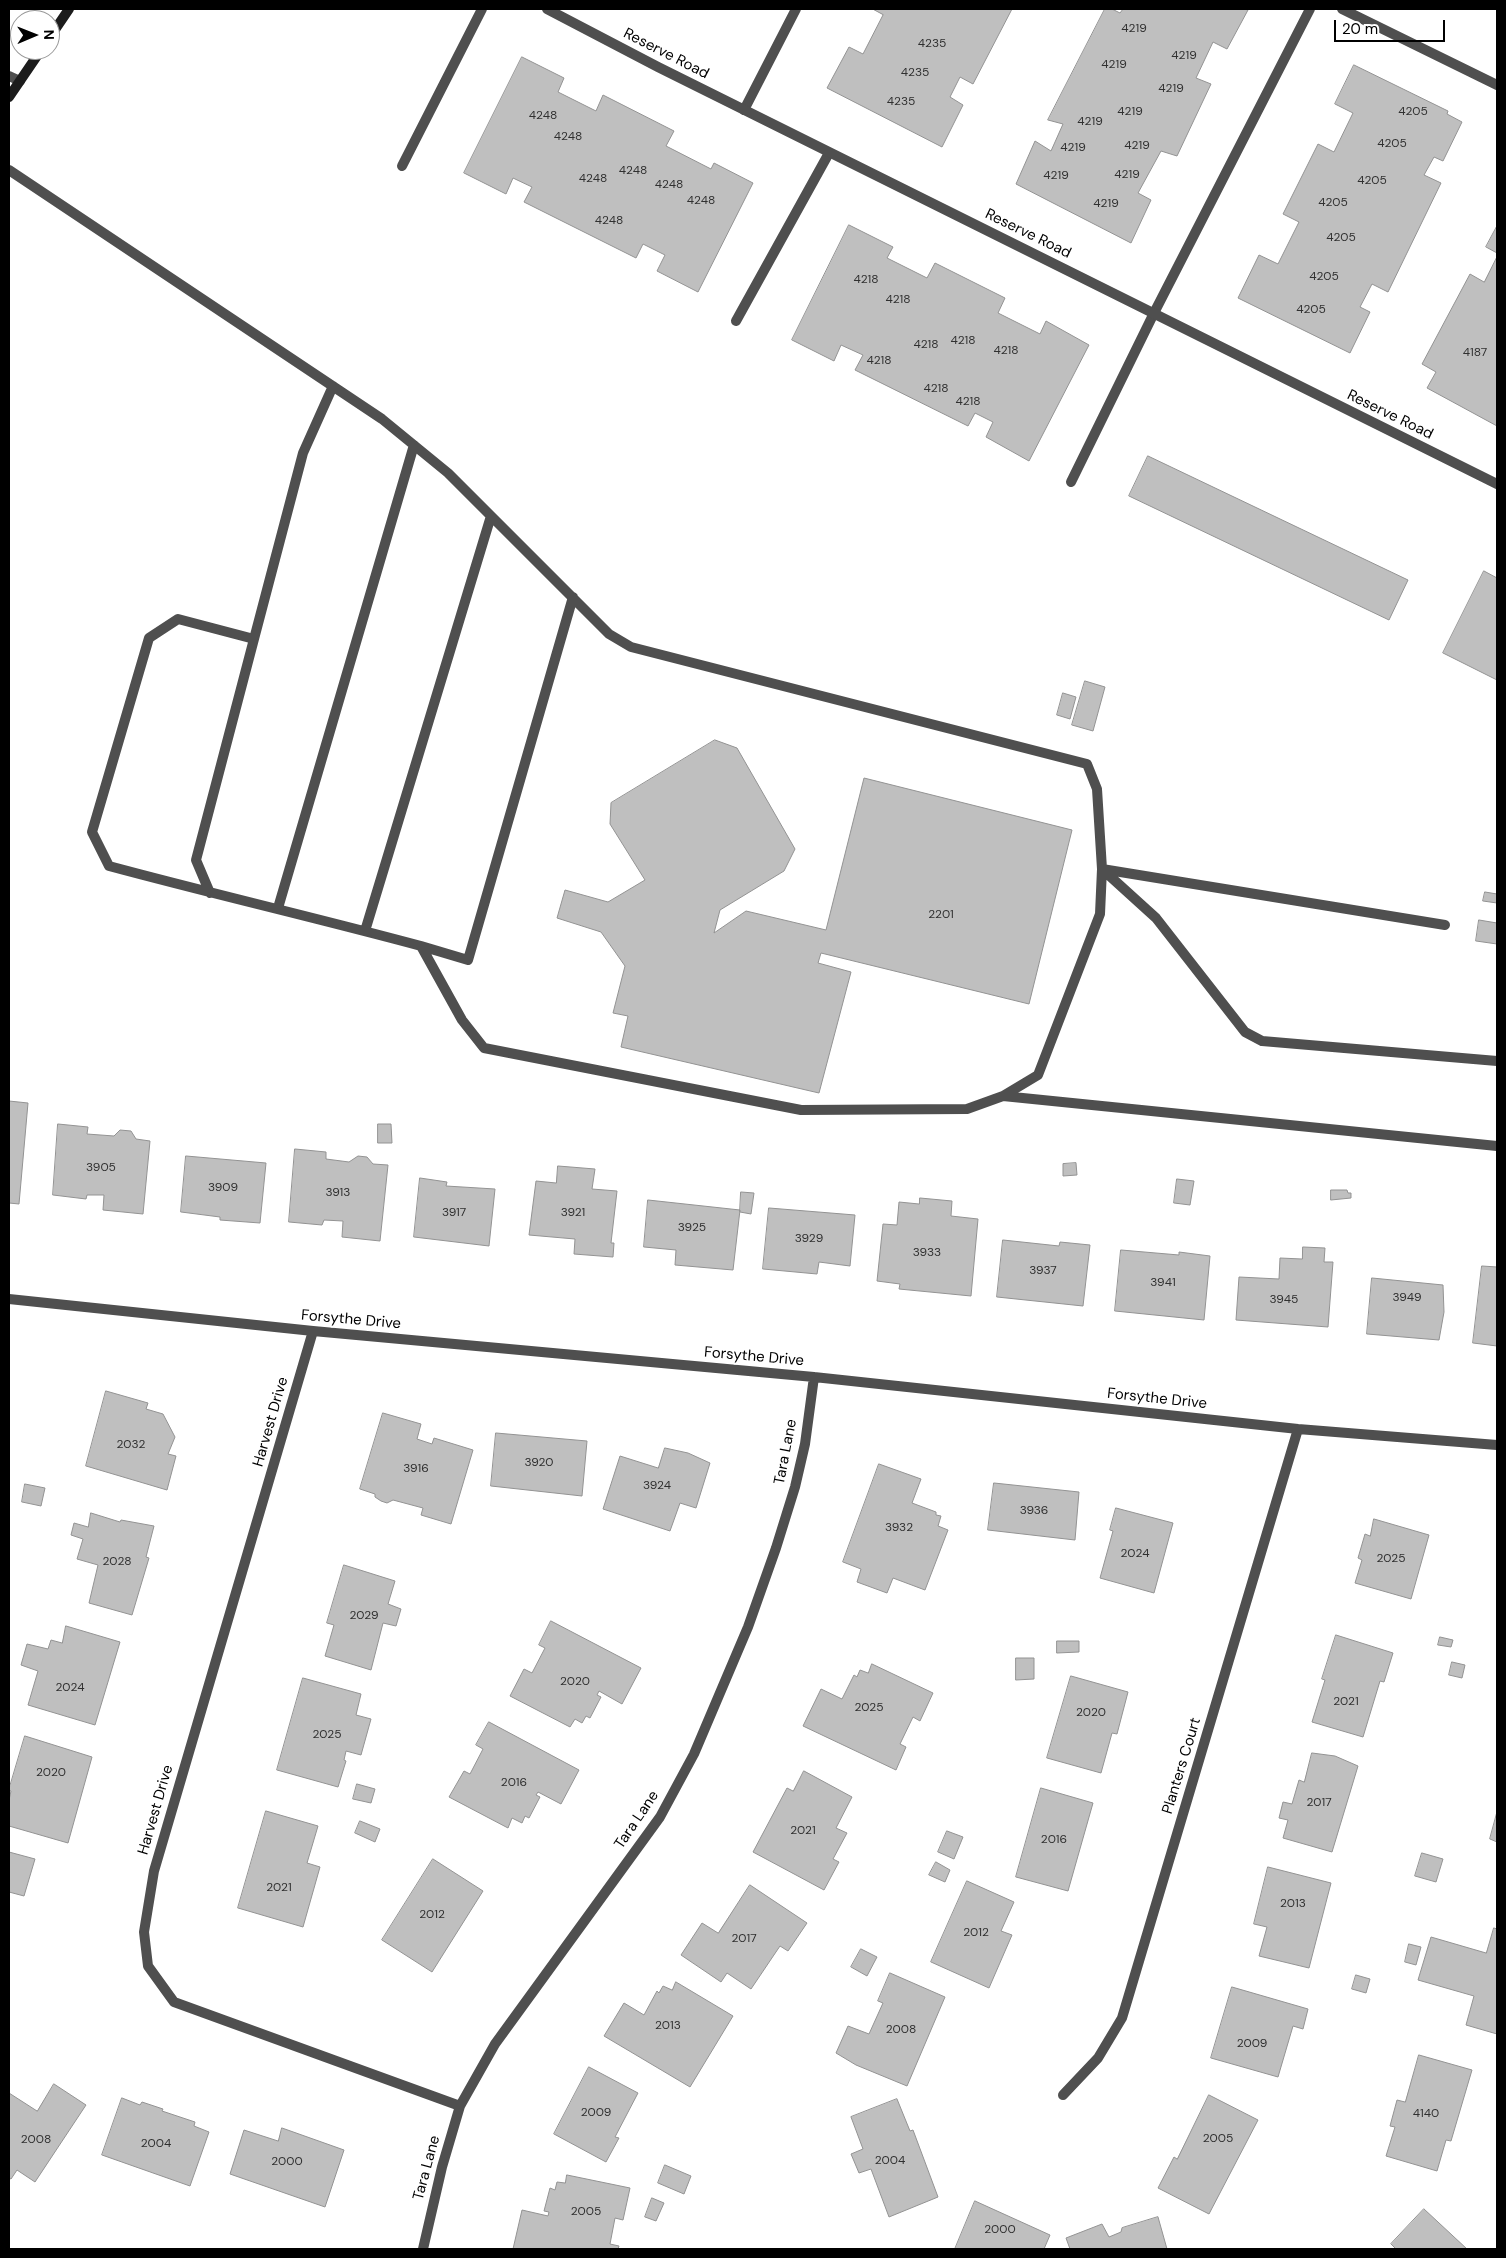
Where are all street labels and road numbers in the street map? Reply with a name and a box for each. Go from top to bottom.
street label: Reserve Road [620,25,712,83]
street label: Reserve Road [982,205,1074,263]
street label: Reserve Road [1344,386,1436,444]
street label: Forsythe Drive [300,1307,402,1333]
street label: Forsythe Drive [703,1344,805,1370]
street label: Harvest Drive [250,1375,292,1469]
street label: Forsythe Drive [1106,1385,1208,1413]
street label: Tara Lane [771,1418,801,1486]
street label: Planters Court [1159,1716,1205,1816]
street label: Harvest Drive [135,1763,177,1857]
street label: Tara Lane [611,1787,663,1853]
street label: Tara Lane [410,2134,444,2202]

